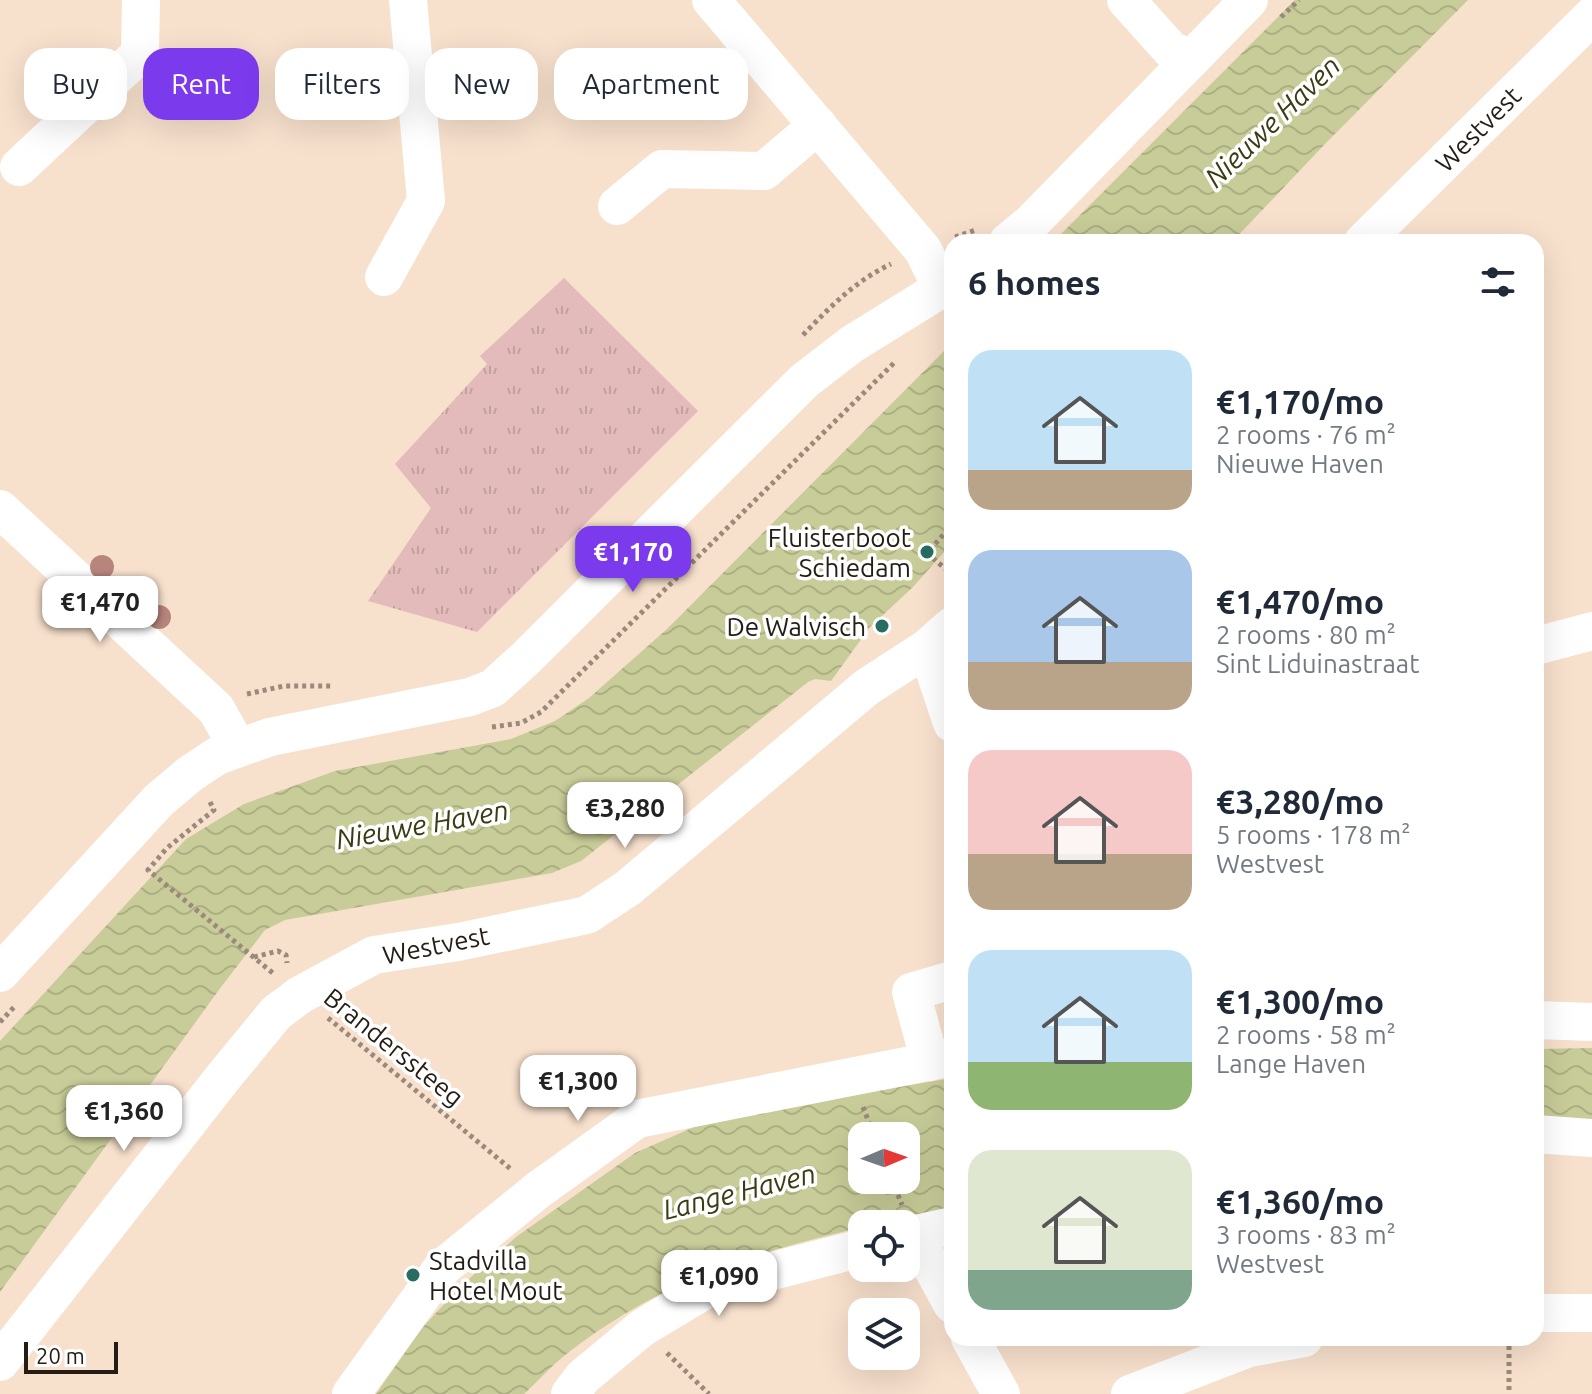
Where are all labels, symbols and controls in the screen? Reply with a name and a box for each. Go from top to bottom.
chip: Buy [24,48,127,120]
chip: Rent [143,48,259,120]
chip: Filters [275,48,409,120]
chip: New [425,48,538,120]
chip: Apartment [554,48,748,120]
water label: Nieuwe Haven [1198,49,1346,193]
street label: Westvest [1430,81,1526,177]
icon: filters [1476,260,1520,304]
text: 6 homes [968,263,1101,301]
icon: home [1032,382,1128,478]
text: €1,170/mo [1216,382,1384,420]
text: 2 rooms · 76 m² [1216,420,1396,449]
text: Nieuwe Haven [1216,449,1384,478]
place label: Fluisterboot Schiedam [768,523,911,582]
pin: €1,170 [568,526,698,594]
text: €1,170 [593,537,673,566]
marker: Fluisterboot Schiedam [918,543,936,561]
pin: €1,470 [35,576,165,644]
icon: home [1032,582,1128,678]
text: €1,470/mo [1216,582,1384,620]
text: €1,470 [60,587,140,616]
place label: De Walvisch [726,612,866,641]
marker: De Walvisch [873,617,891,635]
text: 2 rooms · 80 m² [1216,620,1396,649]
text: Sint Liduinastraat [1216,649,1419,678]
pin: €3,280 [560,782,690,850]
icon: home [1032,782,1128,878]
text: €3,280/mo [1216,782,1384,820]
text: €3,280 [585,793,665,822]
water label: Nieuwe Haven [333,794,511,854]
text: 5 rooms · 178 m² [1216,820,1411,849]
text: Westvest [1216,849,1324,878]
street label: Westvest [380,920,492,970]
street label: Branderssteeg [319,982,469,1112]
icon: home [1032,982,1128,1078]
text: €1,300/mo [1216,982,1384,1020]
text: 2 rooms · 58 m² [1216,1020,1396,1049]
text: Lange Haven [1216,1049,1366,1078]
pin: €1,300 [513,1055,643,1123]
text: €1,300 [538,1066,618,1095]
pin: €1,360 [59,1085,189,1153]
text: €1,360 [84,1096,164,1125]
north arrow [848,1122,920,1194]
map controls [848,1122,920,1370]
water label: Lange Haven [659,1157,819,1225]
icon: home [1032,1182,1128,1278]
text: €1,360/mo [1216,1182,1384,1220]
button: locate [848,1210,920,1282]
text: 3 rooms · 83 m² [1216,1220,1396,1249]
place label: Stadvilla Hotel Mout [429,1246,562,1305]
text: Westvest [1216,1249,1324,1278]
pin: €1,090 [654,1250,784,1318]
text: €1,090 [679,1261,759,1290]
marker: Stadvilla Hotel Mout [404,1266,422,1284]
button: layers [848,1298,920,1370]
scale bar [24,1338,118,1374]
text: 20 m [36,1343,85,1368]

